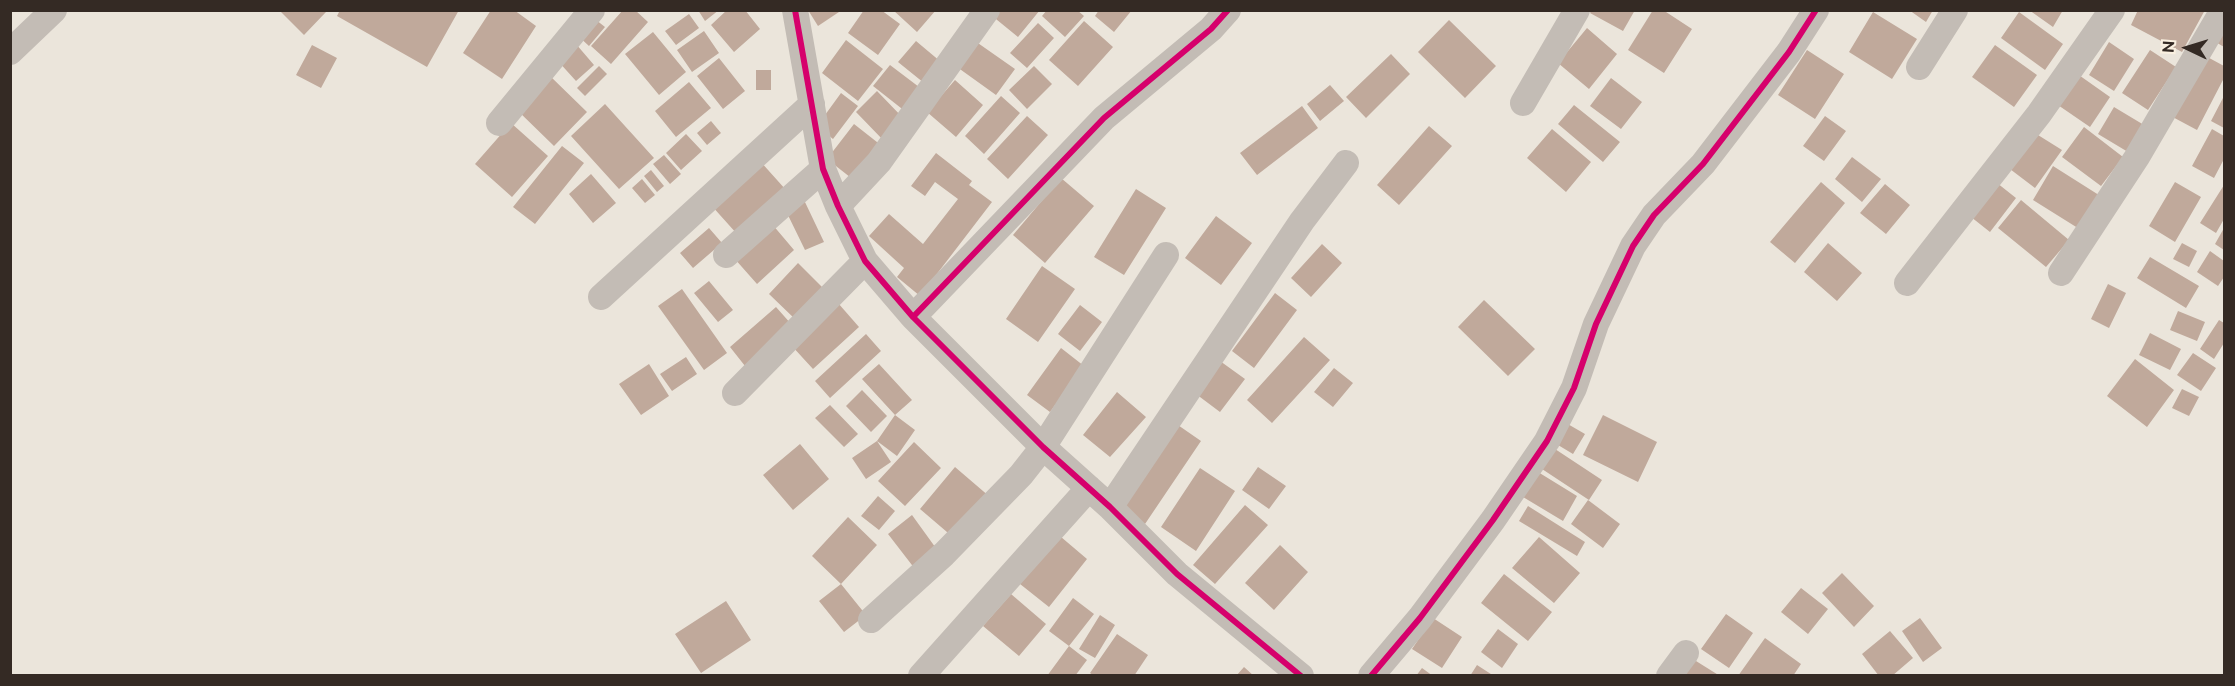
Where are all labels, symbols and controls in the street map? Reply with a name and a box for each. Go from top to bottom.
north arrow [2157,18,2217,78]
text: N [2159,40,2178,53]

